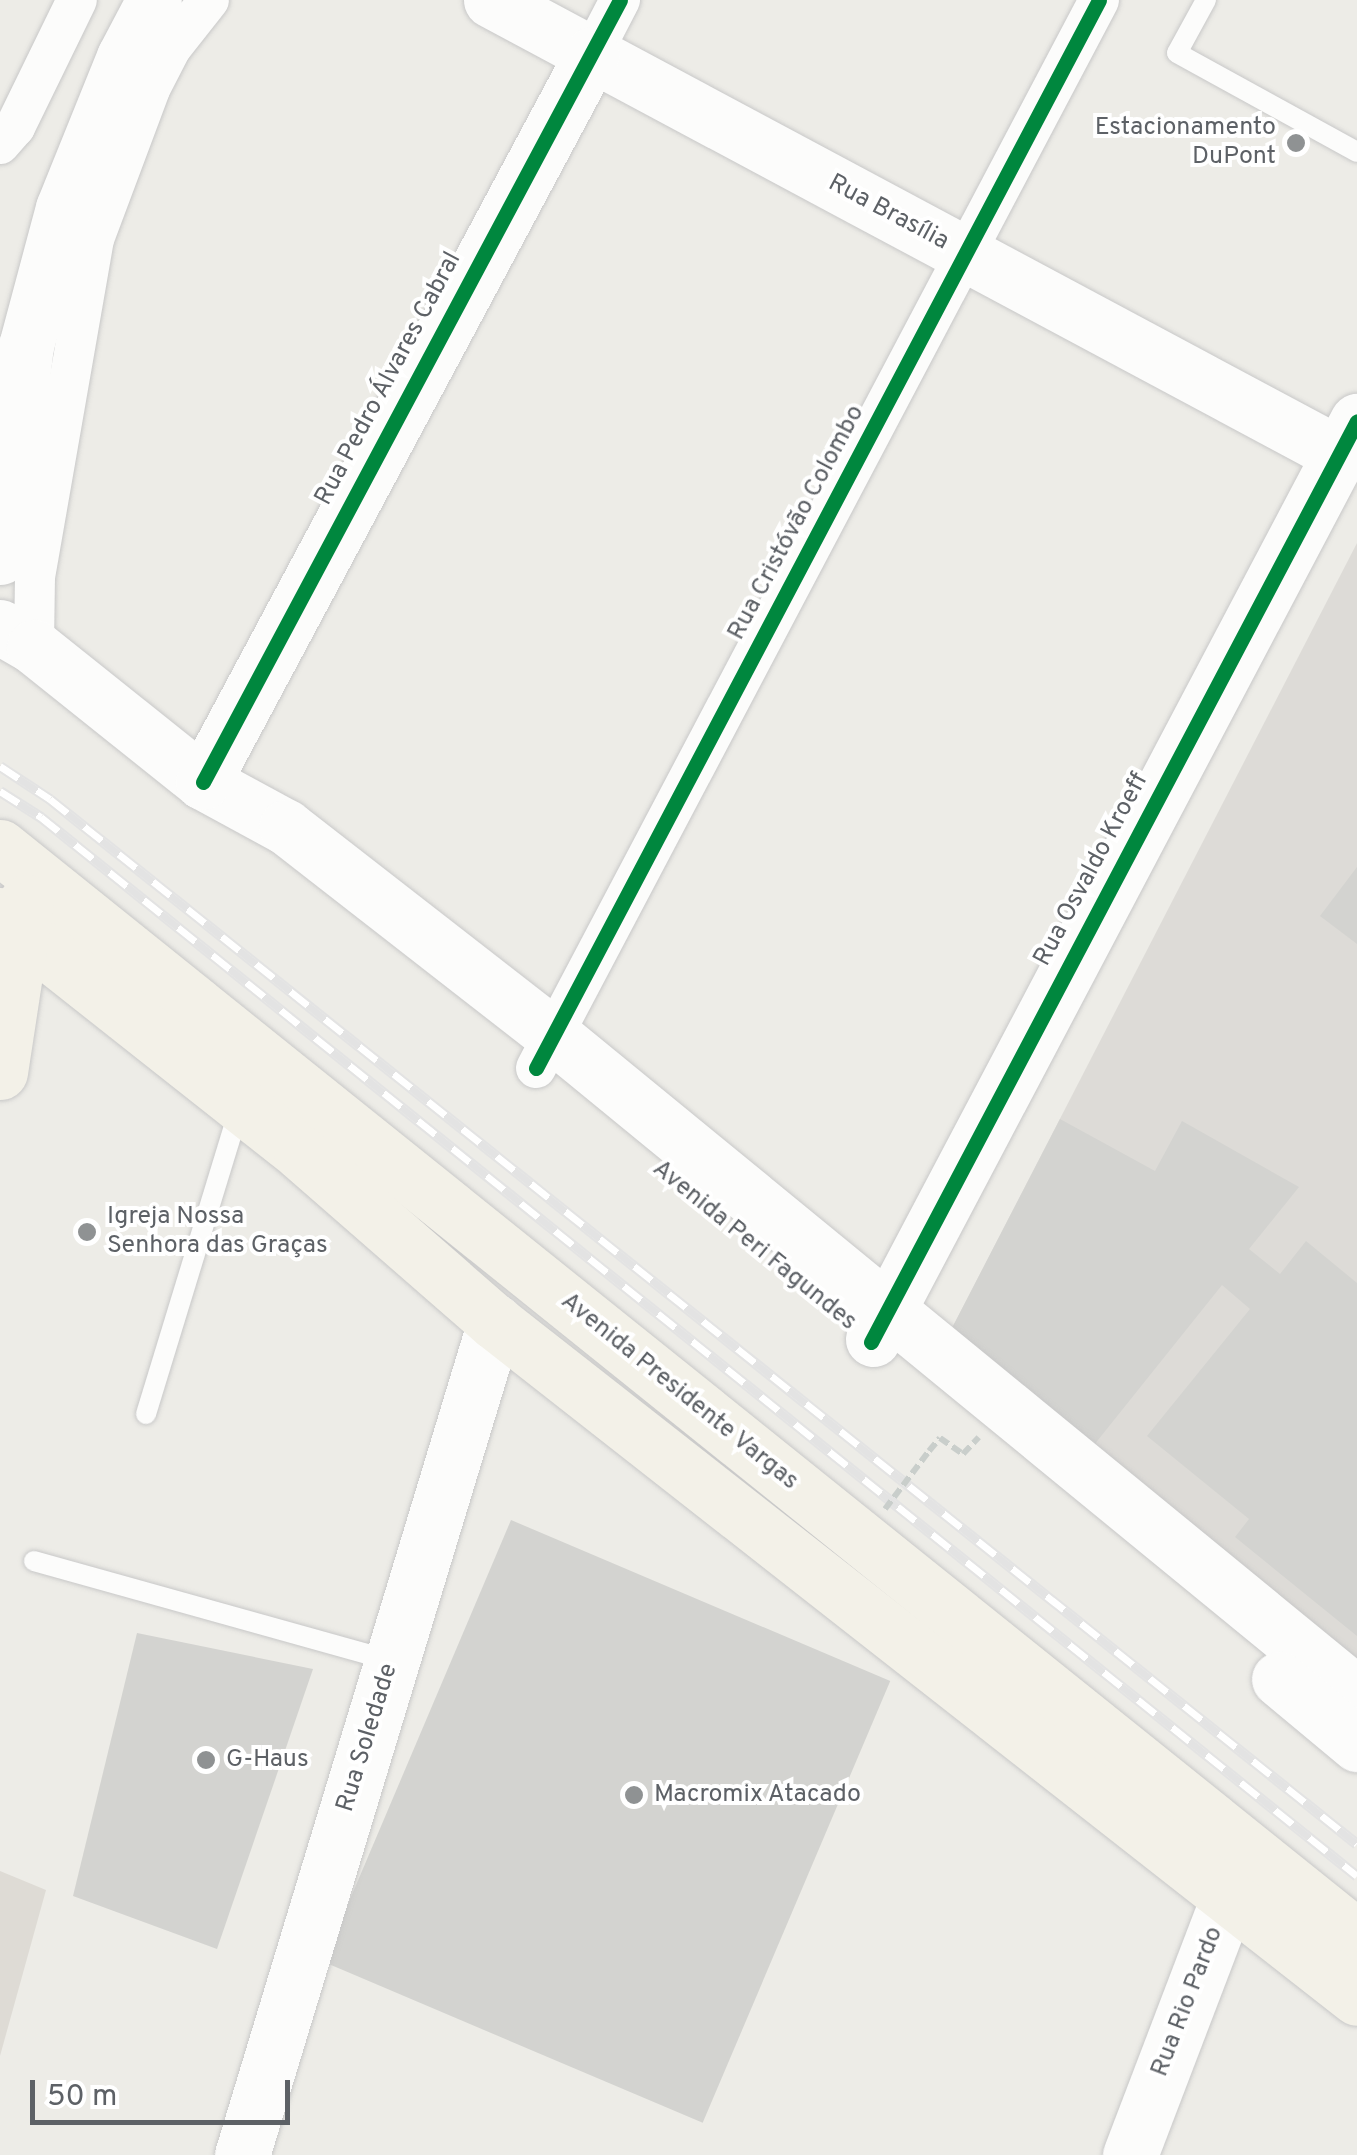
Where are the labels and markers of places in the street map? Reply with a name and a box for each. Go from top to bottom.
place label: Estacionamento DuPont [1095,114,1276,173]
marker: Estacionamento DuPont [1285,132,1307,154]
place label: Igreja Nossa Senhora das Graças [107,1203,328,1262]
marker: Igreja Nossa Senhora das Graças [76,1221,98,1243]
place label: G-Haus [226,1745,309,1775]
marker: G-Haus [195,1749,217,1771]
place label: Macromix Atacado [654,1780,862,1810]
marker: Macromix Atacado [623,1784,645,1806]

